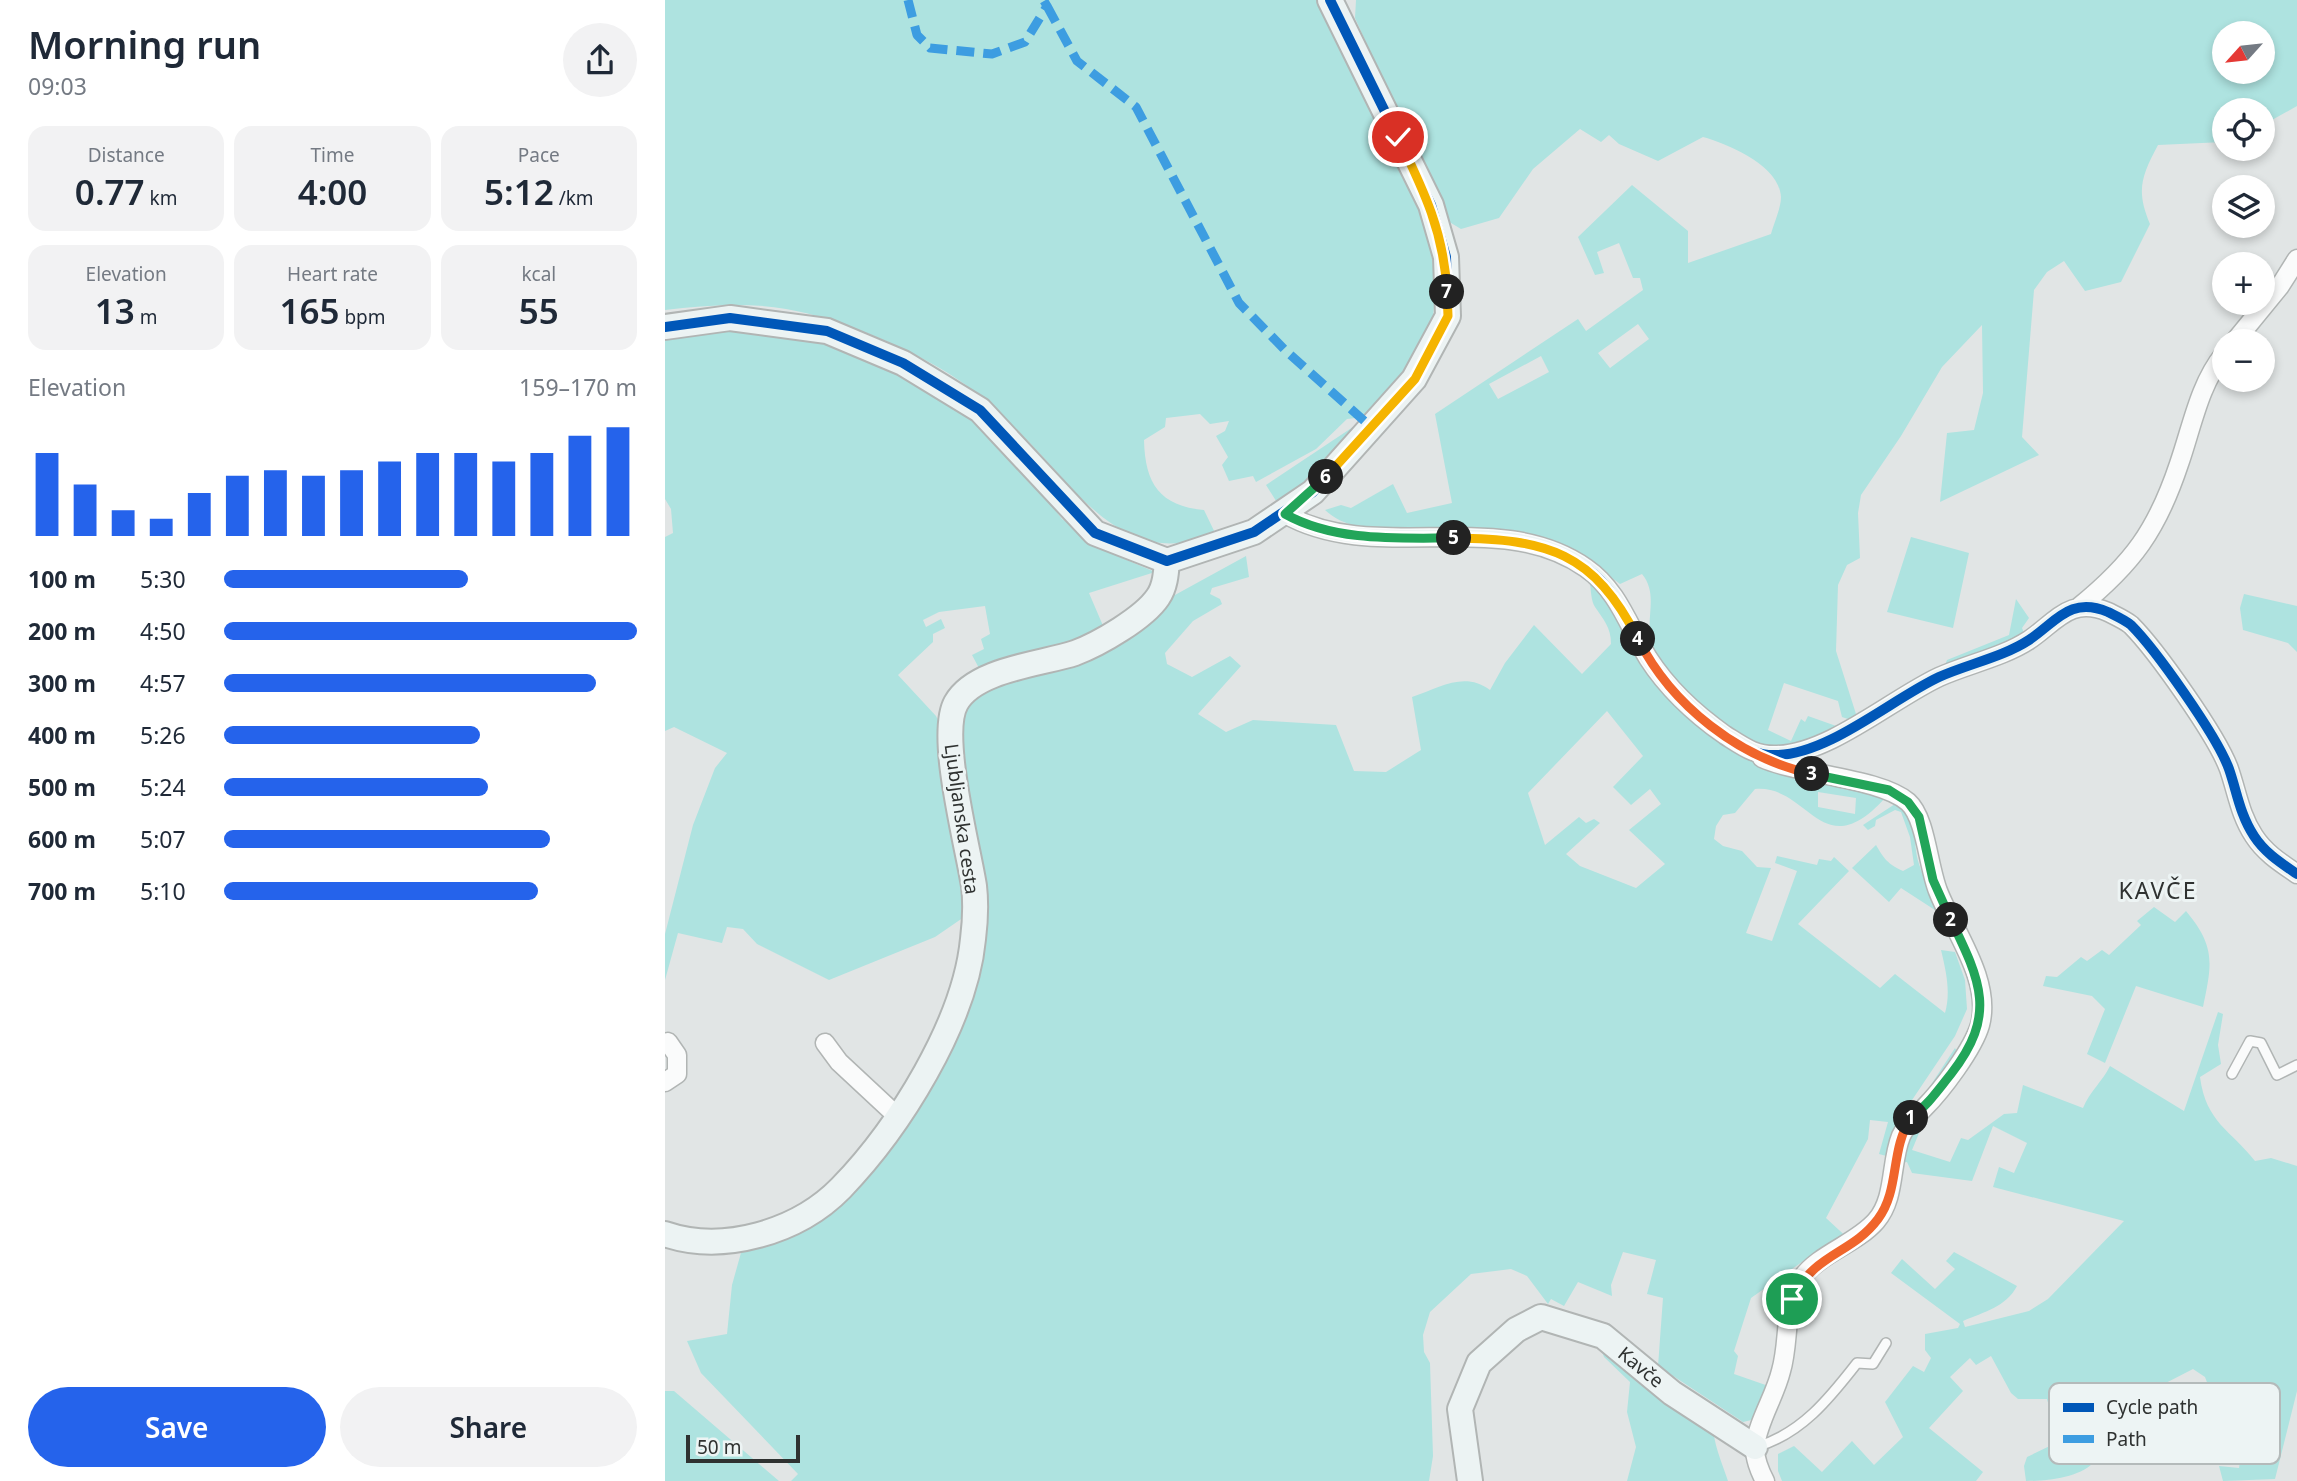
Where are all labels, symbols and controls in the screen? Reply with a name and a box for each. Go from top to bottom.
text: Morning run [28,18,261,70]
north arrow [2212,21,2275,84]
map controls [2212,21,2275,392]
button: share [563,23,637,97]
text: 09:03 [28,70,87,102]
button: locate [2212,98,2275,161]
pin [1368,107,1428,167]
icon: check [1379,118,1417,156]
text: Distance [88,142,165,168]
text: Time [311,142,354,168]
text: Pace [518,142,560,168]
text: 0.77 [75,168,145,215]
text: 4:00 [298,168,367,215]
text: 5:12 [484,168,554,215]
button: layers [2212,175,2275,238]
text: km [145,185,177,211]
text: /km [554,185,594,211]
button: + [2212,252,2275,315]
text: Elevation [86,261,167,287]
text: Heart rate [287,261,378,287]
text: kcal [521,261,556,287]
pin: 7 [1429,274,1465,310]
text: 7 [1441,278,1452,304]
text: 13 [95,287,135,334]
text: 165 [279,287,339,334]
text: 55 [519,287,559,334]
text: m [135,304,158,330]
text: bpm [339,304,386,330]
button: − [2212,329,2275,392]
text: Elevation [28,371,126,403]
text: 159–170 m [519,371,637,403]
pin: 6 [1309,460,1343,494]
text: 6 [1320,463,1331,489]
pin: 5 [1437,520,1471,556]
text: 5 [1448,524,1459,550]
text: 100 m [28,563,96,595]
text: 5:30 [140,563,186,595]
text: 200 m [28,615,96,647]
text: 4:50 [140,615,186,647]
pin: 4 [1621,622,1655,656]
text: 4 [1632,625,1643,651]
text: 300 m [28,667,96,699]
text: 4:57 [140,667,186,699]
text: 400 m [28,719,96,751]
text: 5:26 [140,719,186,751]
street label: Ljubljanska cesta [939,742,985,896]
pin: 3 [1795,756,1829,792]
text: 3 [1806,760,1817,786]
text: 500 m [28,771,96,803]
text: 5:24 [140,771,186,803]
text: 600 m [28,823,96,855]
text: 5:07 [140,823,186,855]
district label: KAVČE [2119,874,2197,906]
text: 700 m [28,875,96,907]
text: 5:10 [140,875,186,907]
pin: 2 [1933,902,1969,937]
text: 2 [1945,906,1956,932]
pin: 1 [1893,1100,1929,1136]
text: 1 [1905,1104,1916,1130]
pin [1762,1269,1822,1329]
icon: arrive [1773,1280,1811,1318]
street label: Kavče [1613,1341,1669,1393]
legend [2049,1383,2280,1464]
button: Save [28,1387,326,1467]
button: Share [340,1387,637,1467]
text: Cycle path [2106,1394,2198,1420]
text: Path [2106,1426,2147,1452]
scale bar [686,1432,800,1464]
text: 50 m [697,1434,741,1460]

